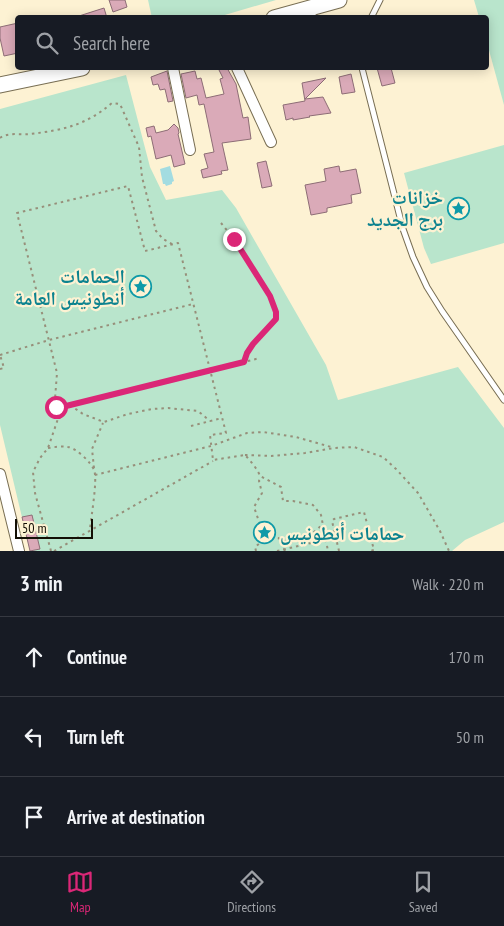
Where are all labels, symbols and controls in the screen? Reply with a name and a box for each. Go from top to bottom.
search box [15,15,489,70]
icon: search [33,29,61,57]
text: Search here [73,31,150,55]
place label: خزانات برج الجديد [367,185,443,231]
place icon: خزانات برج الجديد [447,196,471,220]
route end [223,228,246,251]
place label: الحمامات أنطونيس العامة [15,264,125,310]
place icon: الحمامات أنطونيس العامة [129,275,153,299]
route start [45,396,68,419]
scale bar [15,516,92,539]
text: 50 m [22,519,47,537]
place icon: حمامات أنطونيس [252,521,276,545]
place label: حمامات أنطونيس [280,521,404,545]
text: 3 min [20,570,62,597]
text: Walk · 220 m [412,574,484,594]
icon: ahead [20,643,48,671]
text: Continue [67,645,127,669]
text: 170 m [449,647,484,667]
icon: left [20,723,48,751]
text: Turn left [67,725,124,749]
text: 50 m [456,727,484,747]
icon: arrive [20,803,48,831]
text: Arrive at destination [67,805,205,829]
tab: Map [66,868,94,916]
tab: Directions [227,868,276,916]
tab: Saved [409,868,438,916]

